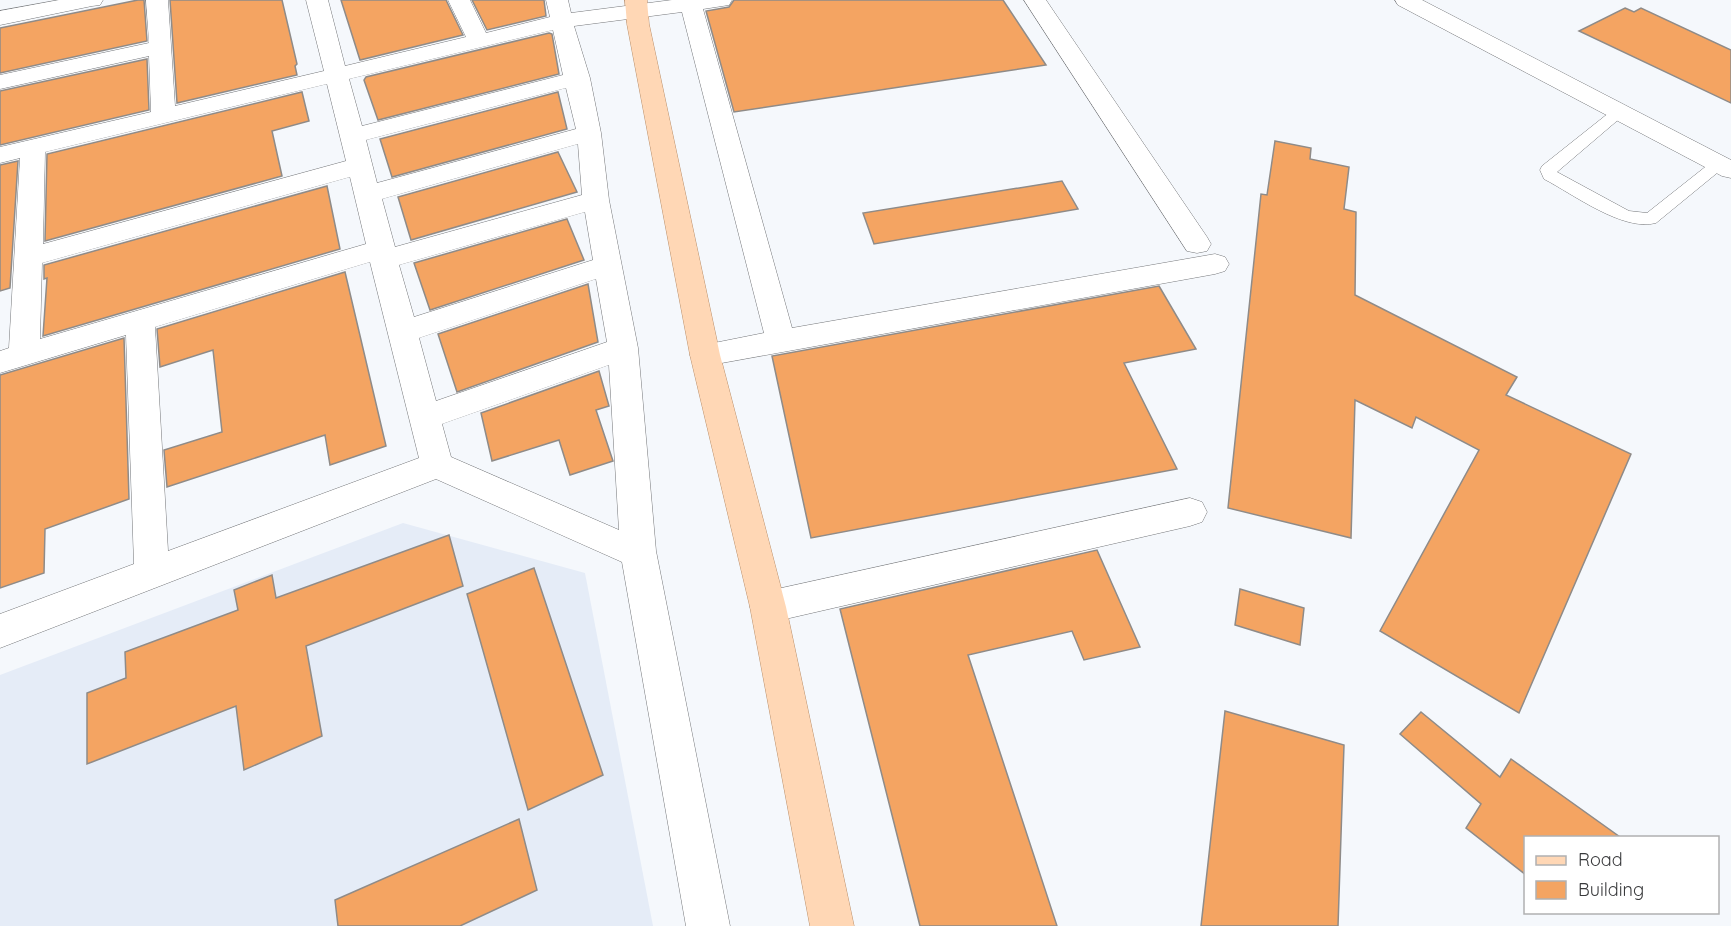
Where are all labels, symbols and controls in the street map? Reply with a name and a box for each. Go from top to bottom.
legend [1524,836,1719,914]
text: Road [1578,848,1623,871]
text: Building [1578,878,1644,901]

